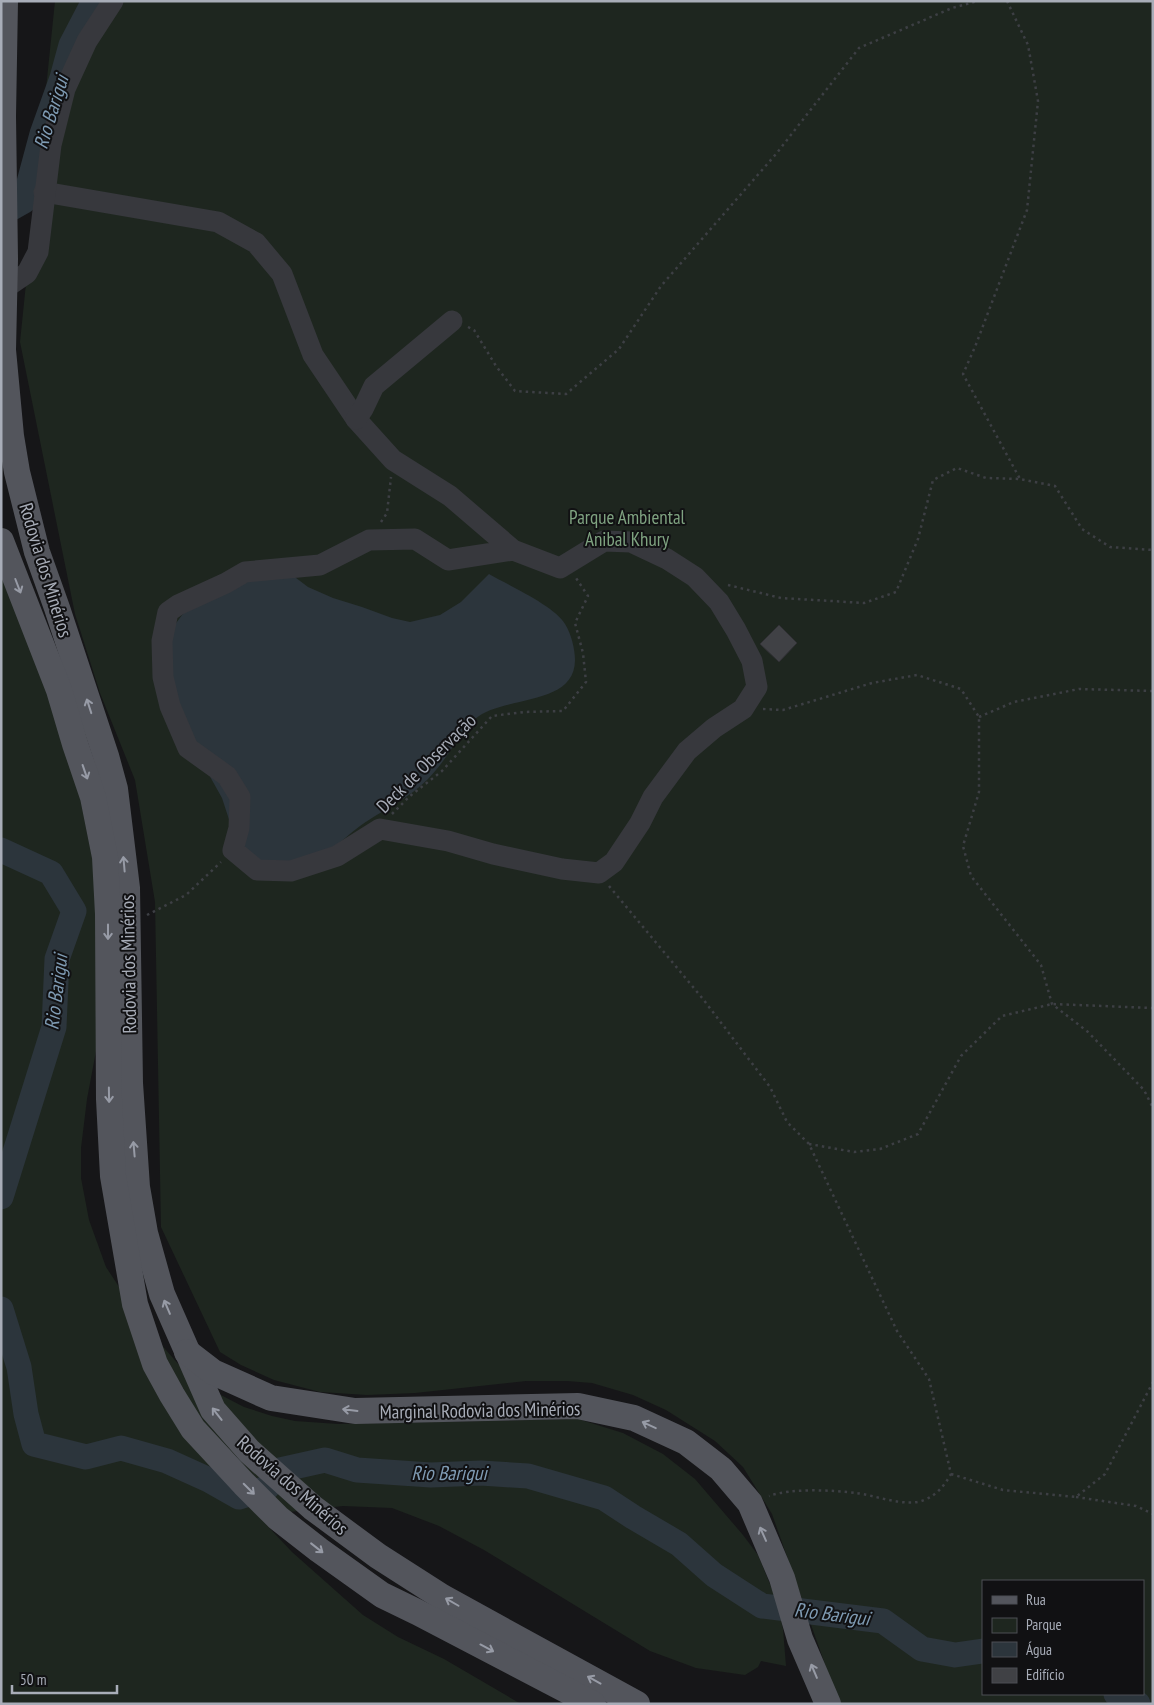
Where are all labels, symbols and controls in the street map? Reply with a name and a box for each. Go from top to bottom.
water label: Rio Barigui [27,69,75,152]
street label: Rodovia dos Minérios [14,500,78,640]
park label: Parque Ambiental Anibal Khury [569,505,685,551]
one-way arrow [14,578,24,593]
one-way arrow [84,699,93,714]
street label: Deck de Observação [371,708,481,818]
one-way arrow [81,764,90,779]
one-way arrow [119,856,129,872]
street label: Rodovia dos Minérios [115,894,141,1034]
one-way arrow [103,924,113,940]
water label: Rio Barigui [38,950,74,1031]
one-way arrow [104,1086,114,1102]
one-way arrow [129,1141,139,1157]
one-way arrow [162,1300,172,1315]
street label: Marginal Rodovia dos Minérios [379,1396,581,1424]
one-way arrow [342,1405,358,1415]
one-way arrow [212,1408,223,1421]
one-way arrow [642,1420,657,1429]
street label: Rodovia dos Minérios [233,1430,353,1540]
water label: Rio Barigui [411,1460,490,1486]
one-way arrow [242,1483,255,1495]
one-way arrow [757,1526,766,1541]
one-way arrow [310,1543,323,1554]
legend [982,1580,1144,1695]
text: Rua [1026,1590,1046,1609]
water label: Rio Barigui [793,1596,874,1632]
one-way arrow [445,1597,459,1607]
text: Parque [1026,1615,1062,1634]
text: Água [1026,1640,1052,1659]
one-way arrow [479,1643,494,1653]
scale bar [12,1662,118,1694]
one-way arrow [809,1664,818,1679]
text: Edifício [1026,1665,1064,1684]
text: 50 m [20,1670,46,1689]
one-way arrow [587,1675,602,1685]

